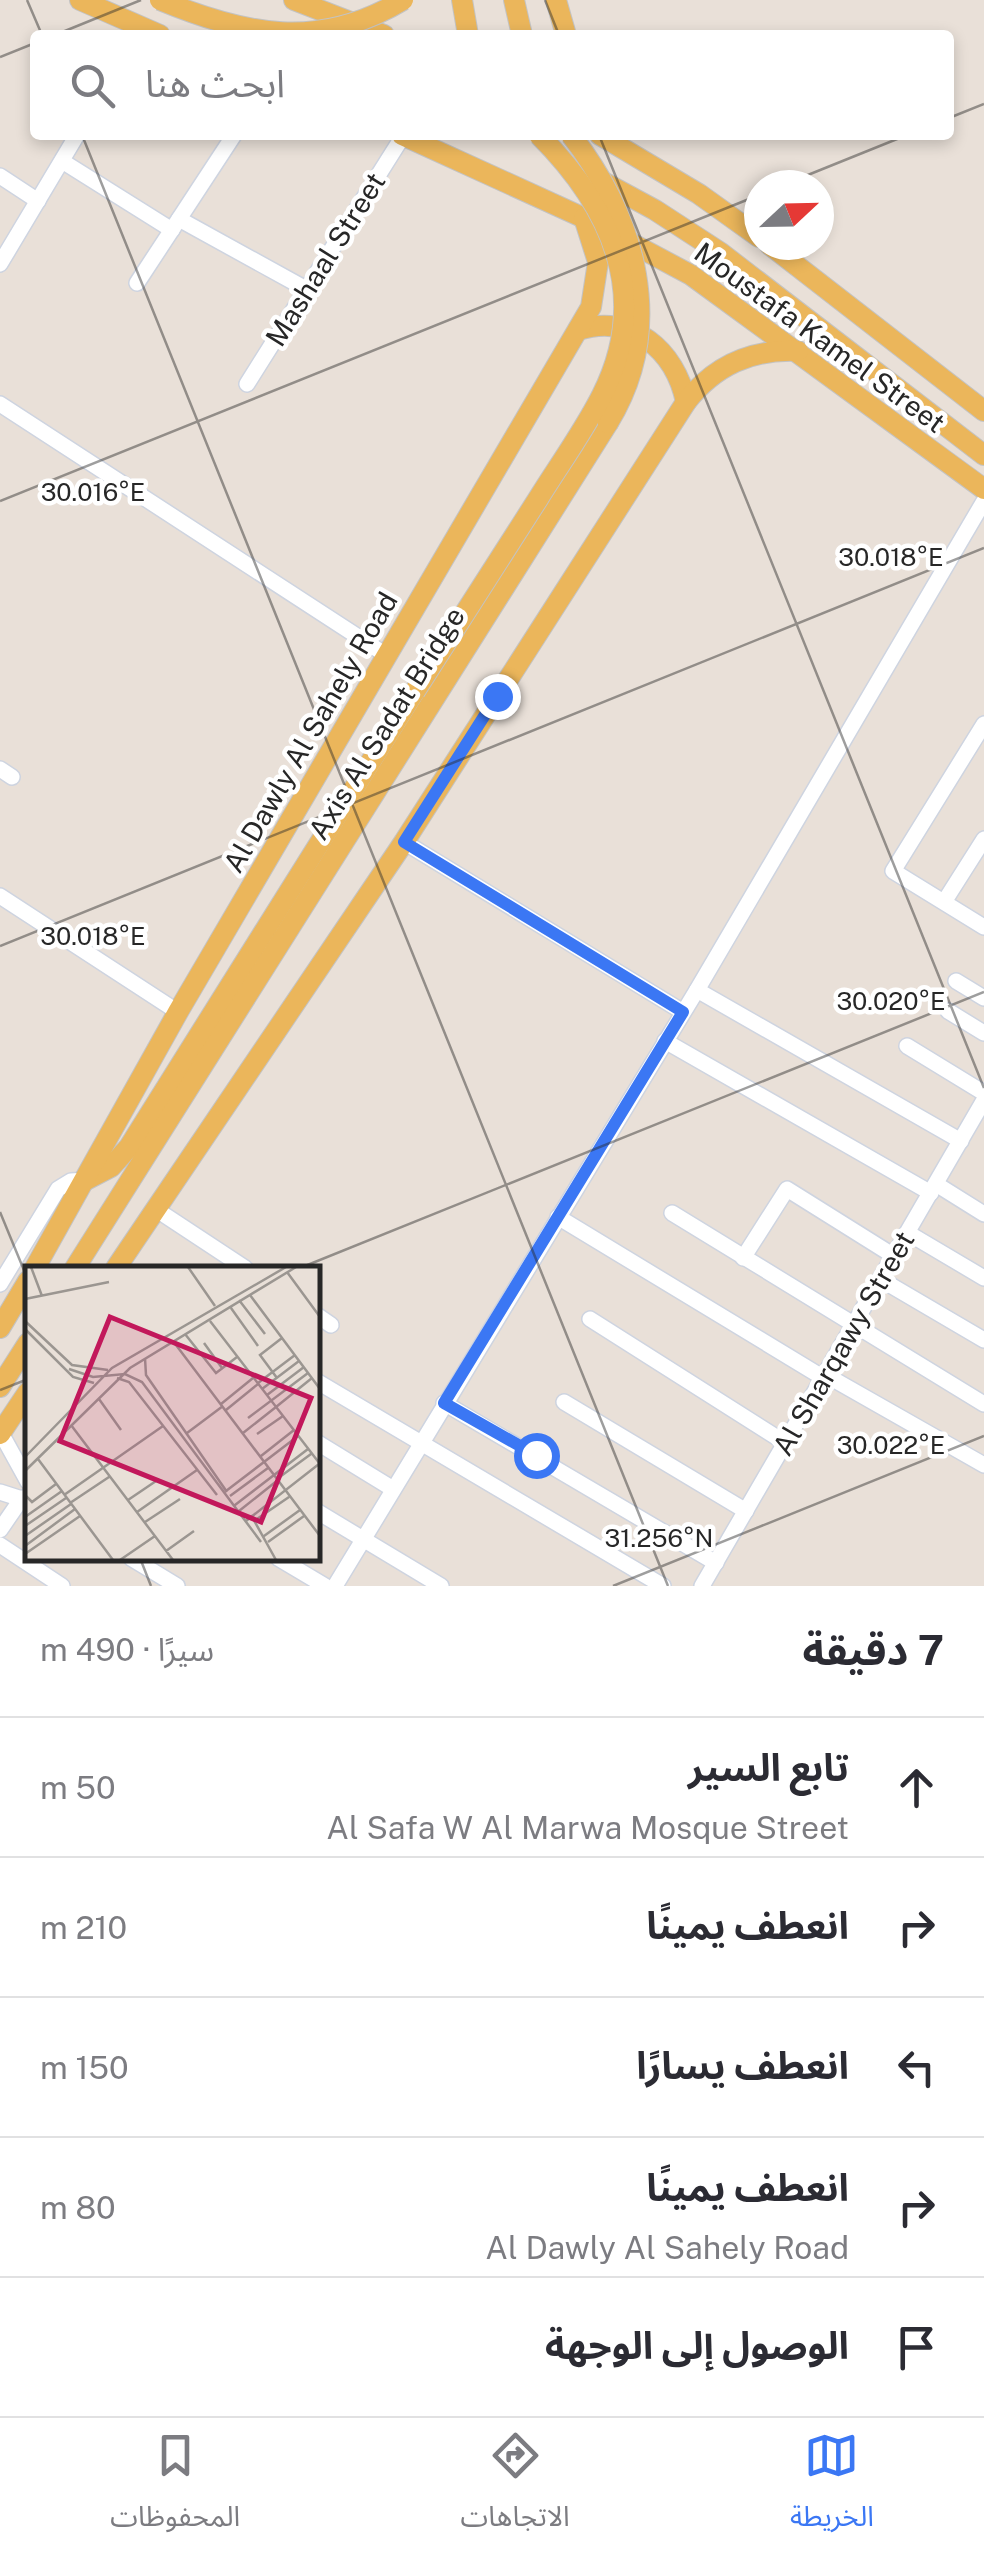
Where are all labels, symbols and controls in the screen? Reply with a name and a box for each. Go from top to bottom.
search box [30,30,954,140]
icon: search [65,58,120,113]
text: ابحث هنا [145,61,285,106]
street label: Mashaal Street [258,166,392,352]
north arrow [744,170,834,260]
street label: Moustafa Kamel Street [688,235,952,439]
text: 30.016°E [41,477,145,507]
text: 30.018°E [838,542,944,572]
street label: Al Dawly Al Sahely Road [216,586,404,878]
street label: Axis Al Sadat Bridge [301,601,471,845]
route end [475,674,521,720]
text: 30.018°E [40,921,146,951]
text: 30.020°E [836,986,946,1016]
street label: Al Sharqawy Street [765,1225,921,1461]
inset map [25,1266,320,1561]
text: 30.022°E [837,1430,945,1460]
route start [514,1433,560,1479]
text: 31.256°N [605,1523,713,1553]
text: 7 دقيقة [803,1625,944,1674]
text: سيرًا · 490 m [40,1631,214,1668]
text: تابع السير [688,1745,849,1790]
icon: ahead [889,1760,944,1815]
text: 50 m [40,1769,116,1806]
text: Al Safa W Al Marwa Mosque Street [326,1809,849,1846]
icon: right [889,1900,944,1955]
text: انعطف يمينًا [646,1903,849,1948]
text: 210 m [40,1909,127,1946]
icon: left [889,2040,944,2095]
text: انعطف يسارًا [636,2043,849,2088]
text: 150 m [40,2049,129,2086]
text: انعطف يمينًا [646,2165,849,2210]
icon: right [889,2180,944,2235]
text: 80 m [40,2189,116,2226]
text: Al Dawly Al Sahely Road [485,2229,849,2266]
icon: arrive [889,2320,944,2375]
text: الوصول إلى الوجهة [545,2323,849,2368]
tab: المحفوظات [110,2428,240,2547]
tab: الاتجاهات [460,2428,570,2547]
tab: الخريطة [790,2428,874,2547]

